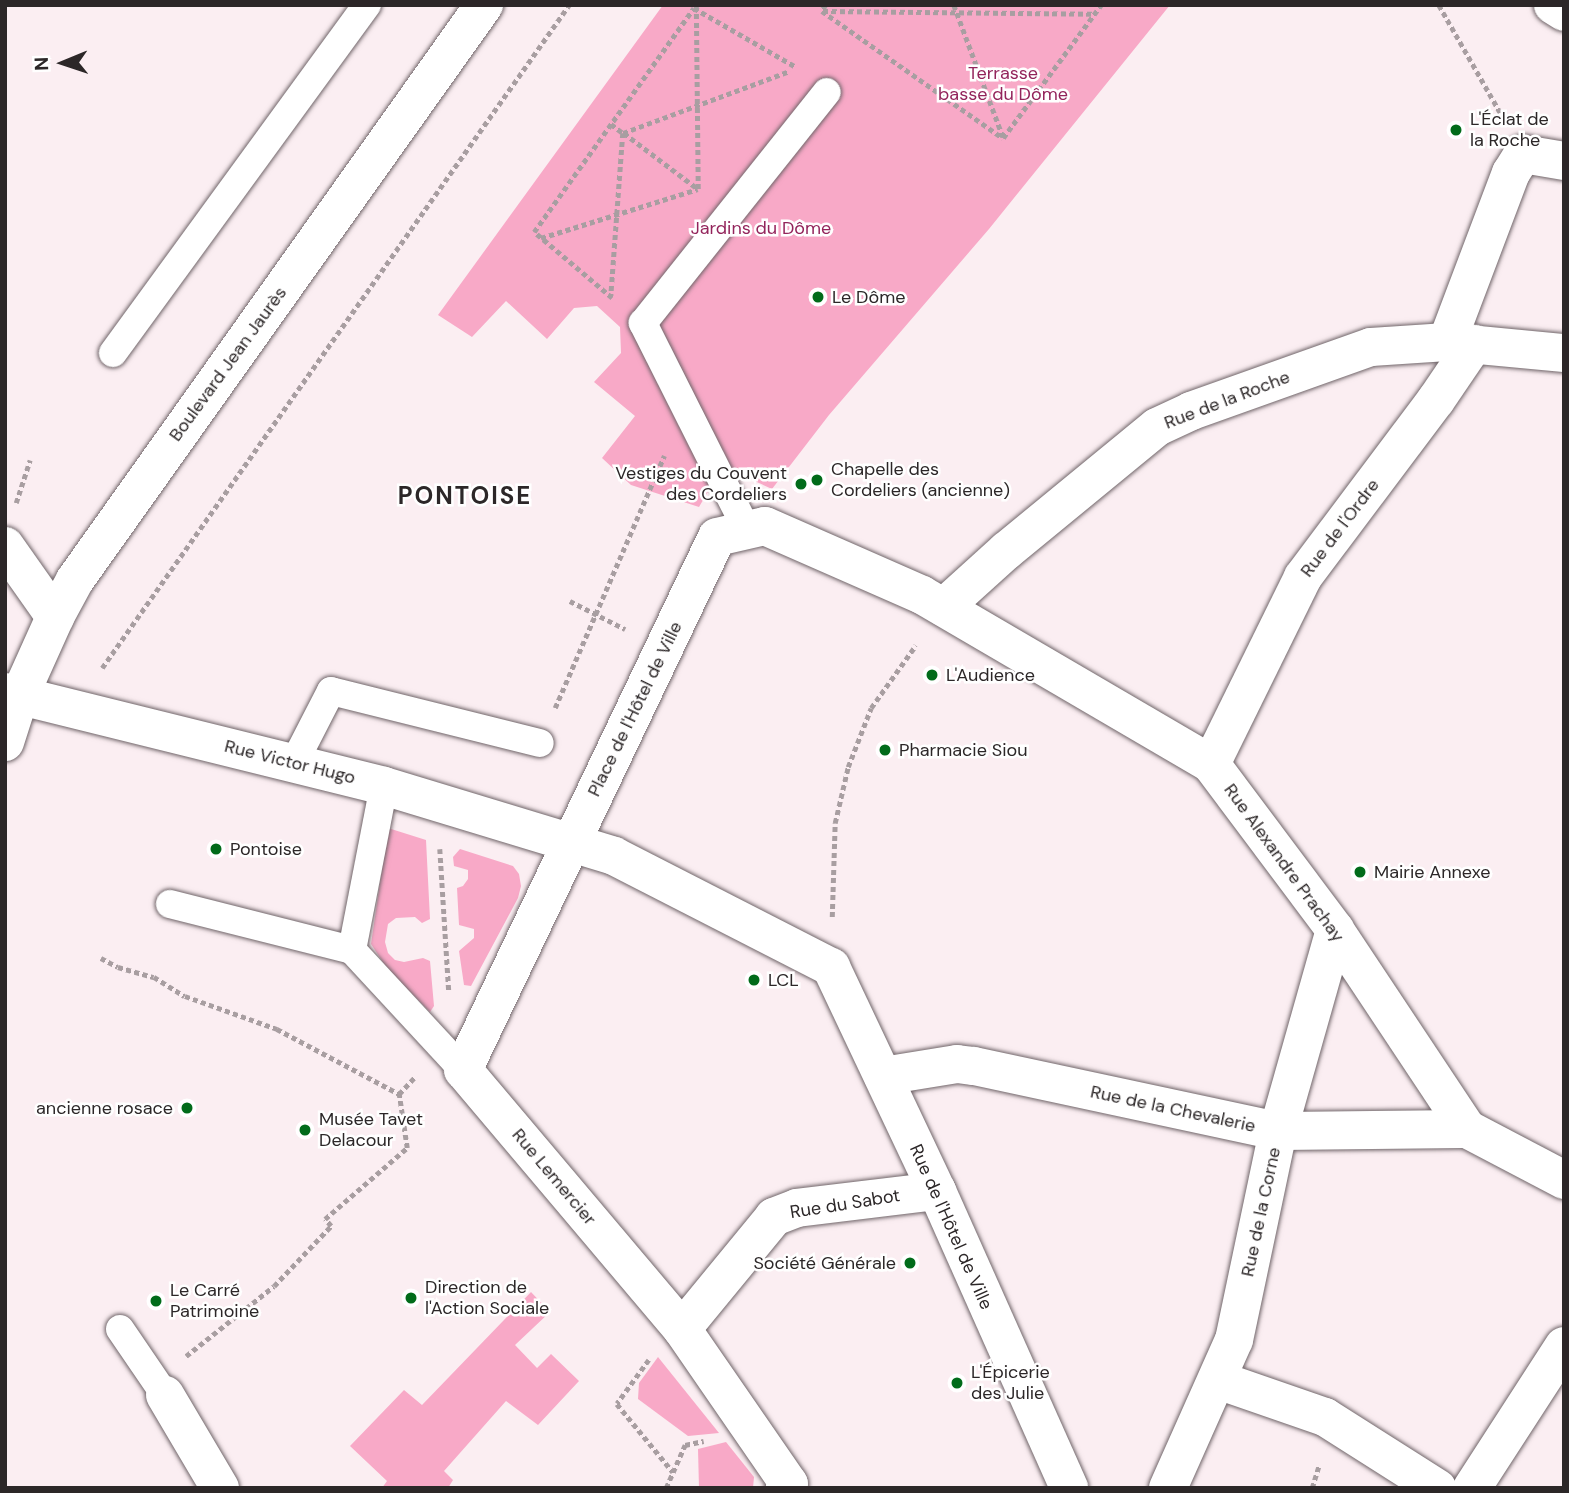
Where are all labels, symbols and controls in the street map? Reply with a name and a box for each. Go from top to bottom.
north arrow [28,28,98,98]
text: N [29,56,54,71]
park label: Terrasse basse du Dôme [938,63,1068,106]
place label: L'Éclat de la Roche [1470,109,1549,152]
marker: L'Éclat de la Roche [1448,122,1464,138]
park label: Jardins du Dôme [691,217,831,239]
street label: Boulevard Jean Jaurès [165,282,291,446]
place label: Le Dôme [832,286,905,308]
marker: Le Dôme [810,289,826,305]
street label: Rue de la Roche [1161,366,1293,434]
place label: Chapelle des Cordeliers (ancienne) [831,459,1010,502]
place label: Vestiges du Couvent des Cordeliers [615,463,787,505]
marker: Chapelle des Cordeliers (ancienne) [809,472,825,488]
street label: Rue de l'Ordre [1296,475,1384,581]
marker: Vestiges du Couvent des Cordeliers [793,476,809,492]
district label: PONTOISE [399,482,531,510]
street label: Place de l'Hôtel de Ville [583,618,687,800]
place label: L'Audience [946,664,1035,686]
marker: L'Audience [924,667,940,683]
street label: Rue Victor Hugo [222,735,358,789]
place label: Pharmacie Siou [899,739,1027,761]
marker: Pharmacie Siou [877,742,893,758]
street label: Rue Alexandre Prachay [1219,780,1349,946]
place label: Pontoise [230,838,302,860]
marker: Pontoise [208,841,224,857]
place label: Mairie Annexe [1374,861,1490,883]
marker: Mairie Annexe [1352,864,1368,880]
place label: LCL [768,969,799,991]
marker: LCL [746,972,762,988]
street label: Rue de la Chevalerie [1088,1081,1258,1137]
place label: ancienne rosace [36,1097,173,1119]
marker: ancienne rosace [179,1100,195,1116]
place label: Musée Tavet Delacour [319,1109,423,1152]
marker: Musée Tavet Delacour [297,1122,313,1138]
street label: Rue Lemercier [507,1124,601,1230]
street label: Rue de l'Hôtel de Ville [905,1141,997,1313]
street label: Rue de la Corne [1237,1145,1285,1279]
street label: Rue du Sabot [788,1185,902,1223]
place label: Société Générale [753,1252,896,1274]
marker: Société Générale [902,1255,918,1271]
place label: Direction de l'Action Sociale [425,1277,549,1320]
place label: Le Carré Patrimoine [170,1280,259,1322]
marker: Direction de l'Action Sociale [403,1290,419,1306]
marker: Le Carré Patrimoine [148,1293,164,1309]
place label: L'Épicerie des Julie [971,1362,1050,1404]
marker: L'Épicerie des Julie [949,1375,965,1391]

